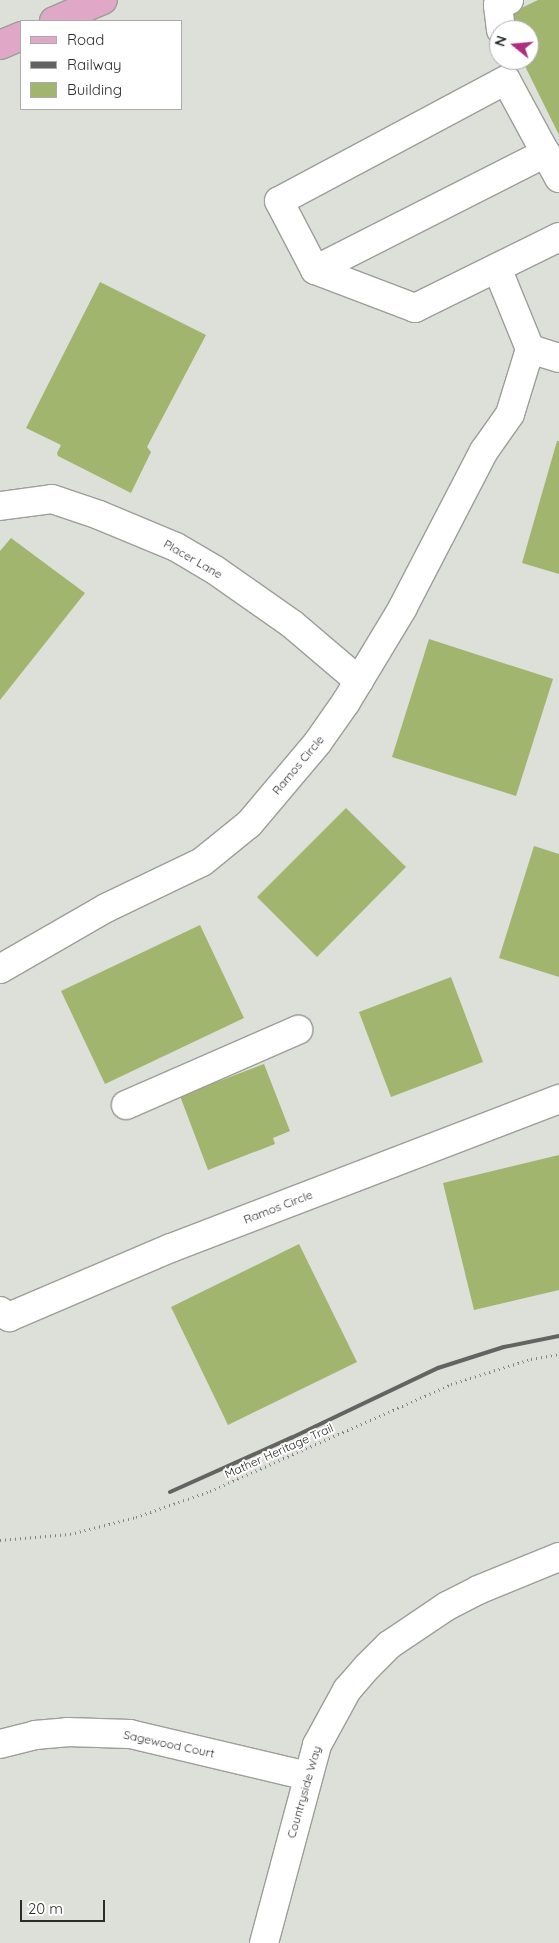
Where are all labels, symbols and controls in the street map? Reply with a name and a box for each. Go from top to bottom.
legend [20,20,182,110]
north arrow [489,20,539,70]
text: Road [67,30,104,49]
text: N [490,33,511,48]
text: Railway [67,55,122,74]
text: Building [67,80,122,99]
street label: Placer Lane [161,536,225,582]
street label: Ramos Circle [269,732,327,798]
street label: Ramos Circle [241,1187,315,1227]
street label: Mather Heritage Trail [222,1421,336,1481]
street label: Sagewood Court [122,1727,216,1761]
street label: Countryside Way [284,1744,324,1840]
scale bar [22,1890,108,1922]
text: 20 m [28,1899,63,1918]

